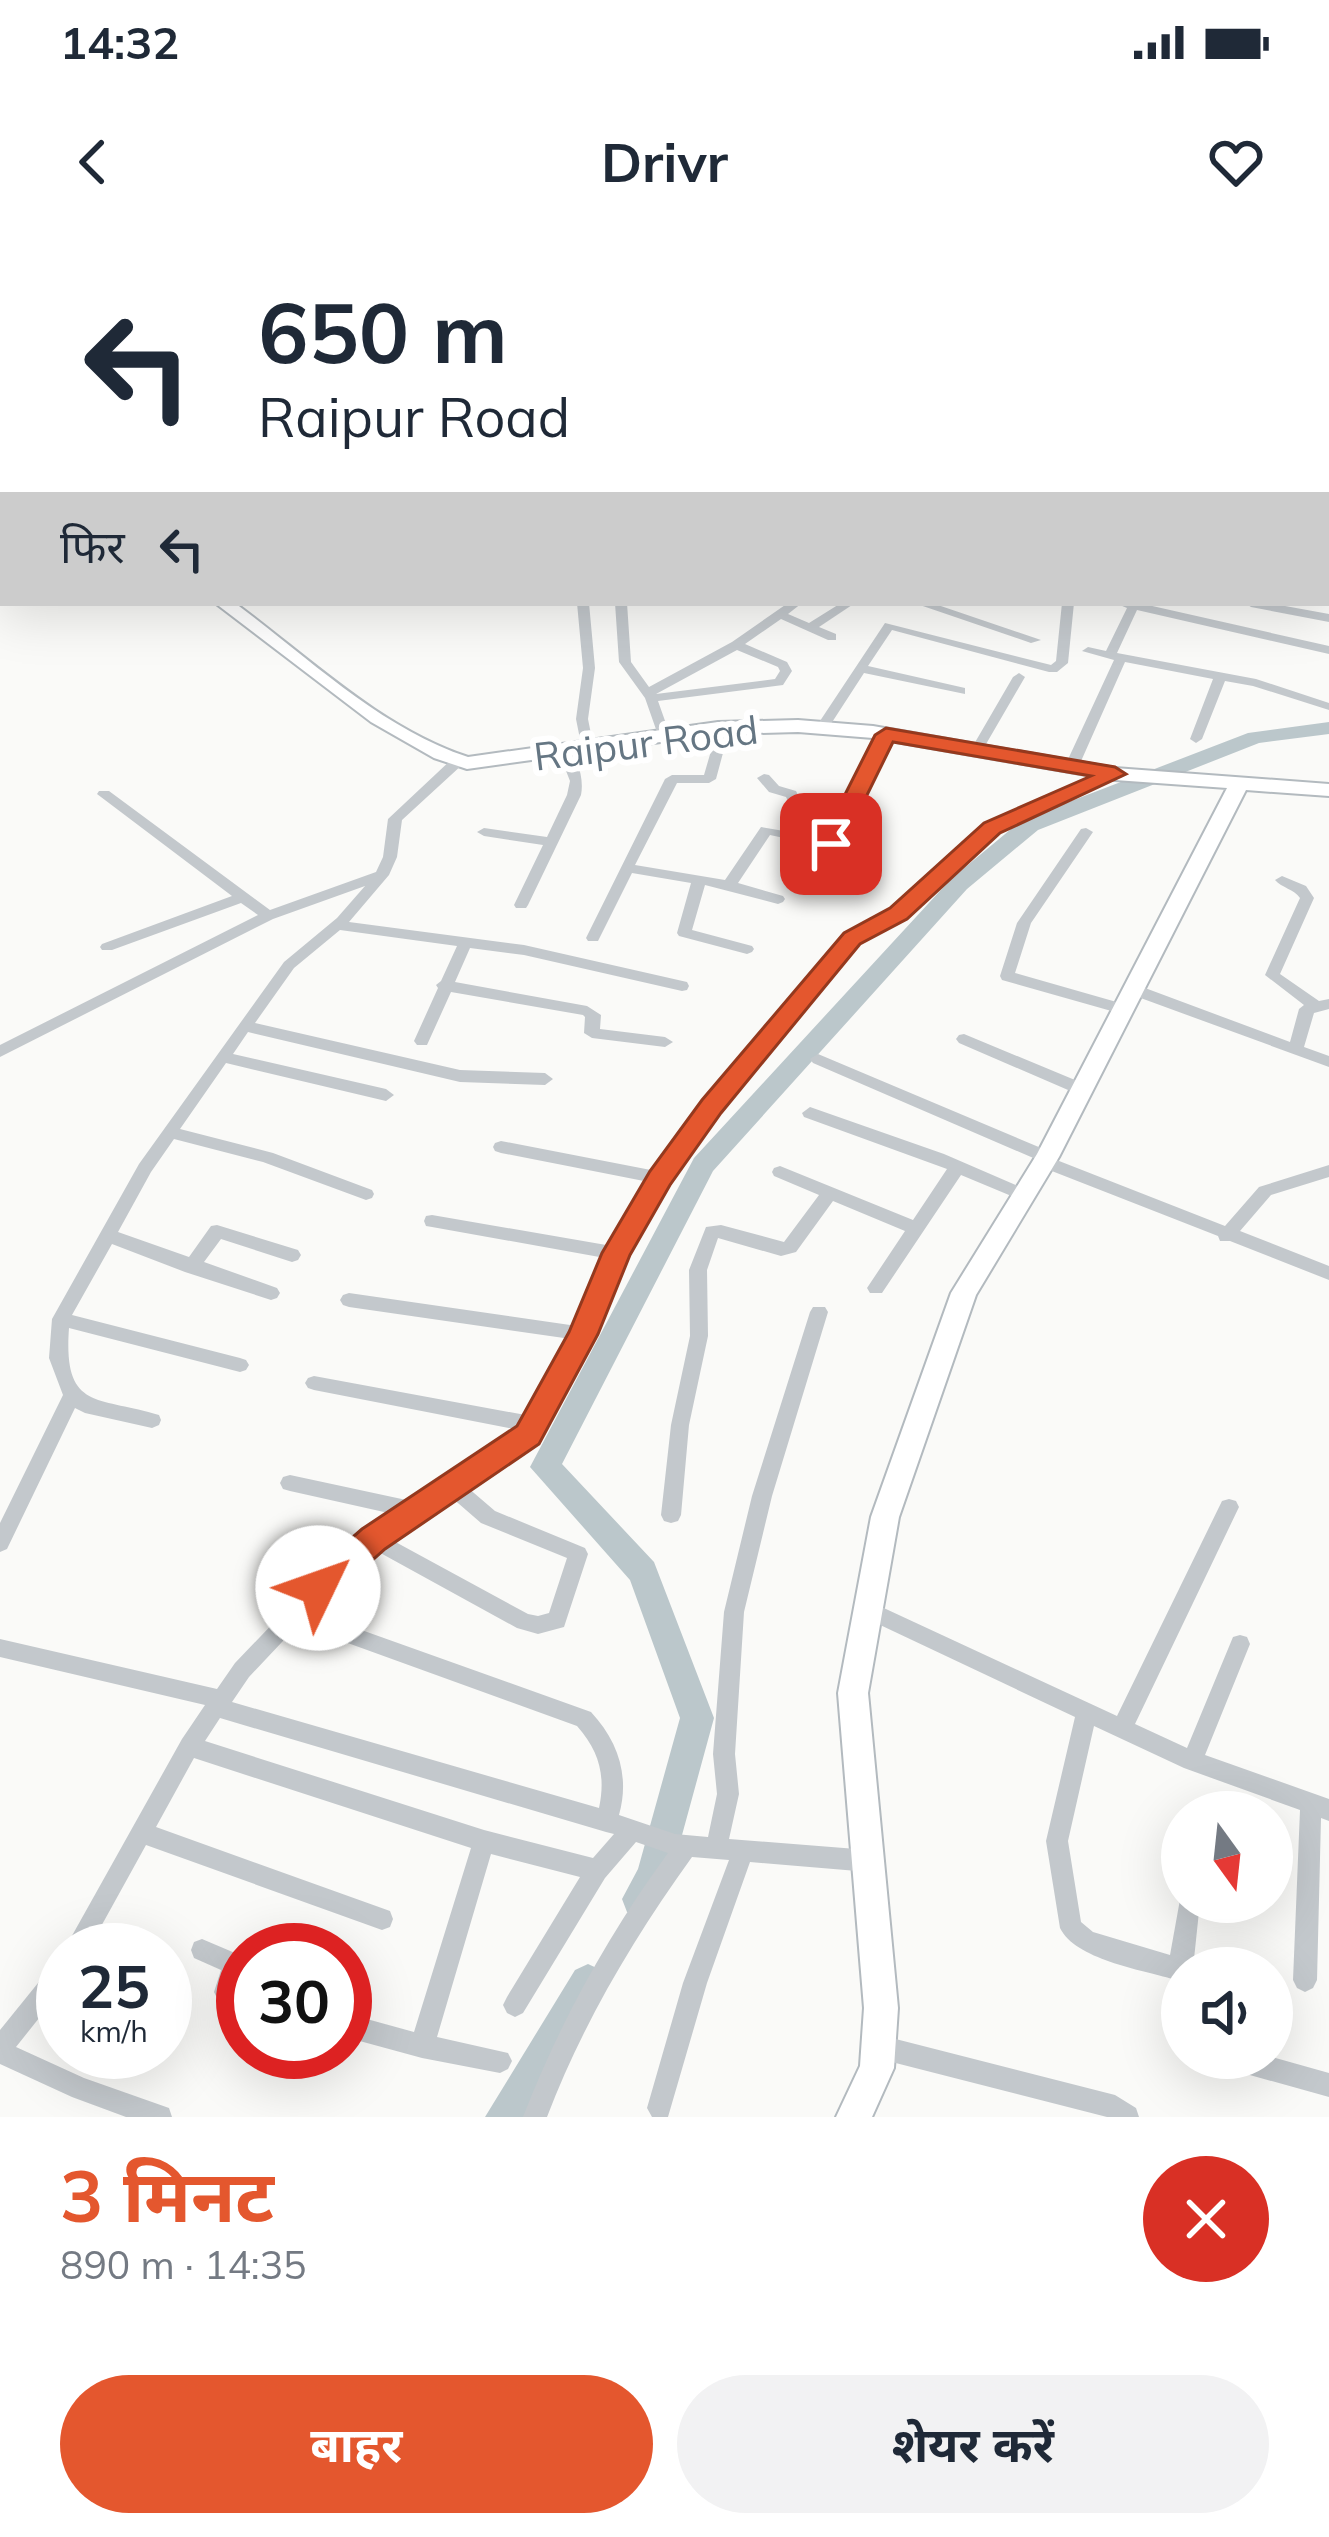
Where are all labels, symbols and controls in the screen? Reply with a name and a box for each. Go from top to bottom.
text: 14:32 [60,14,179,70]
text: Drivr [601,128,728,196]
icon: back [60,129,126,195]
icon: heart [1203,129,1269,195]
text: 650 m [258,279,508,384]
icon: left [60,288,216,444]
text: Raipur Road [258,383,570,451]
icon: left [149,516,215,582]
text: फिर [60,518,125,574]
street label: Raipur Road [531,704,761,781]
pin [780,793,882,895]
icon: arrive [798,811,864,877]
position arrow [255,1525,381,1651]
north arrow [1161,1791,1293,1923]
map controls [1161,1791,1293,2079]
speed limit sign: 30 [216,1923,372,2079]
button: sound [1161,1947,1293,2079]
text: 25 [78,1948,150,2023]
text: km/h [80,2012,148,2050]
text: 3 मिनट [60,2150,274,2240]
button: close [1143,2156,1269,2282]
text: 890 m · 14:35 [60,2240,306,2289]
button: बाहर [60,2375,653,2513]
button: शेयर करें [677,2375,1269,2513]

